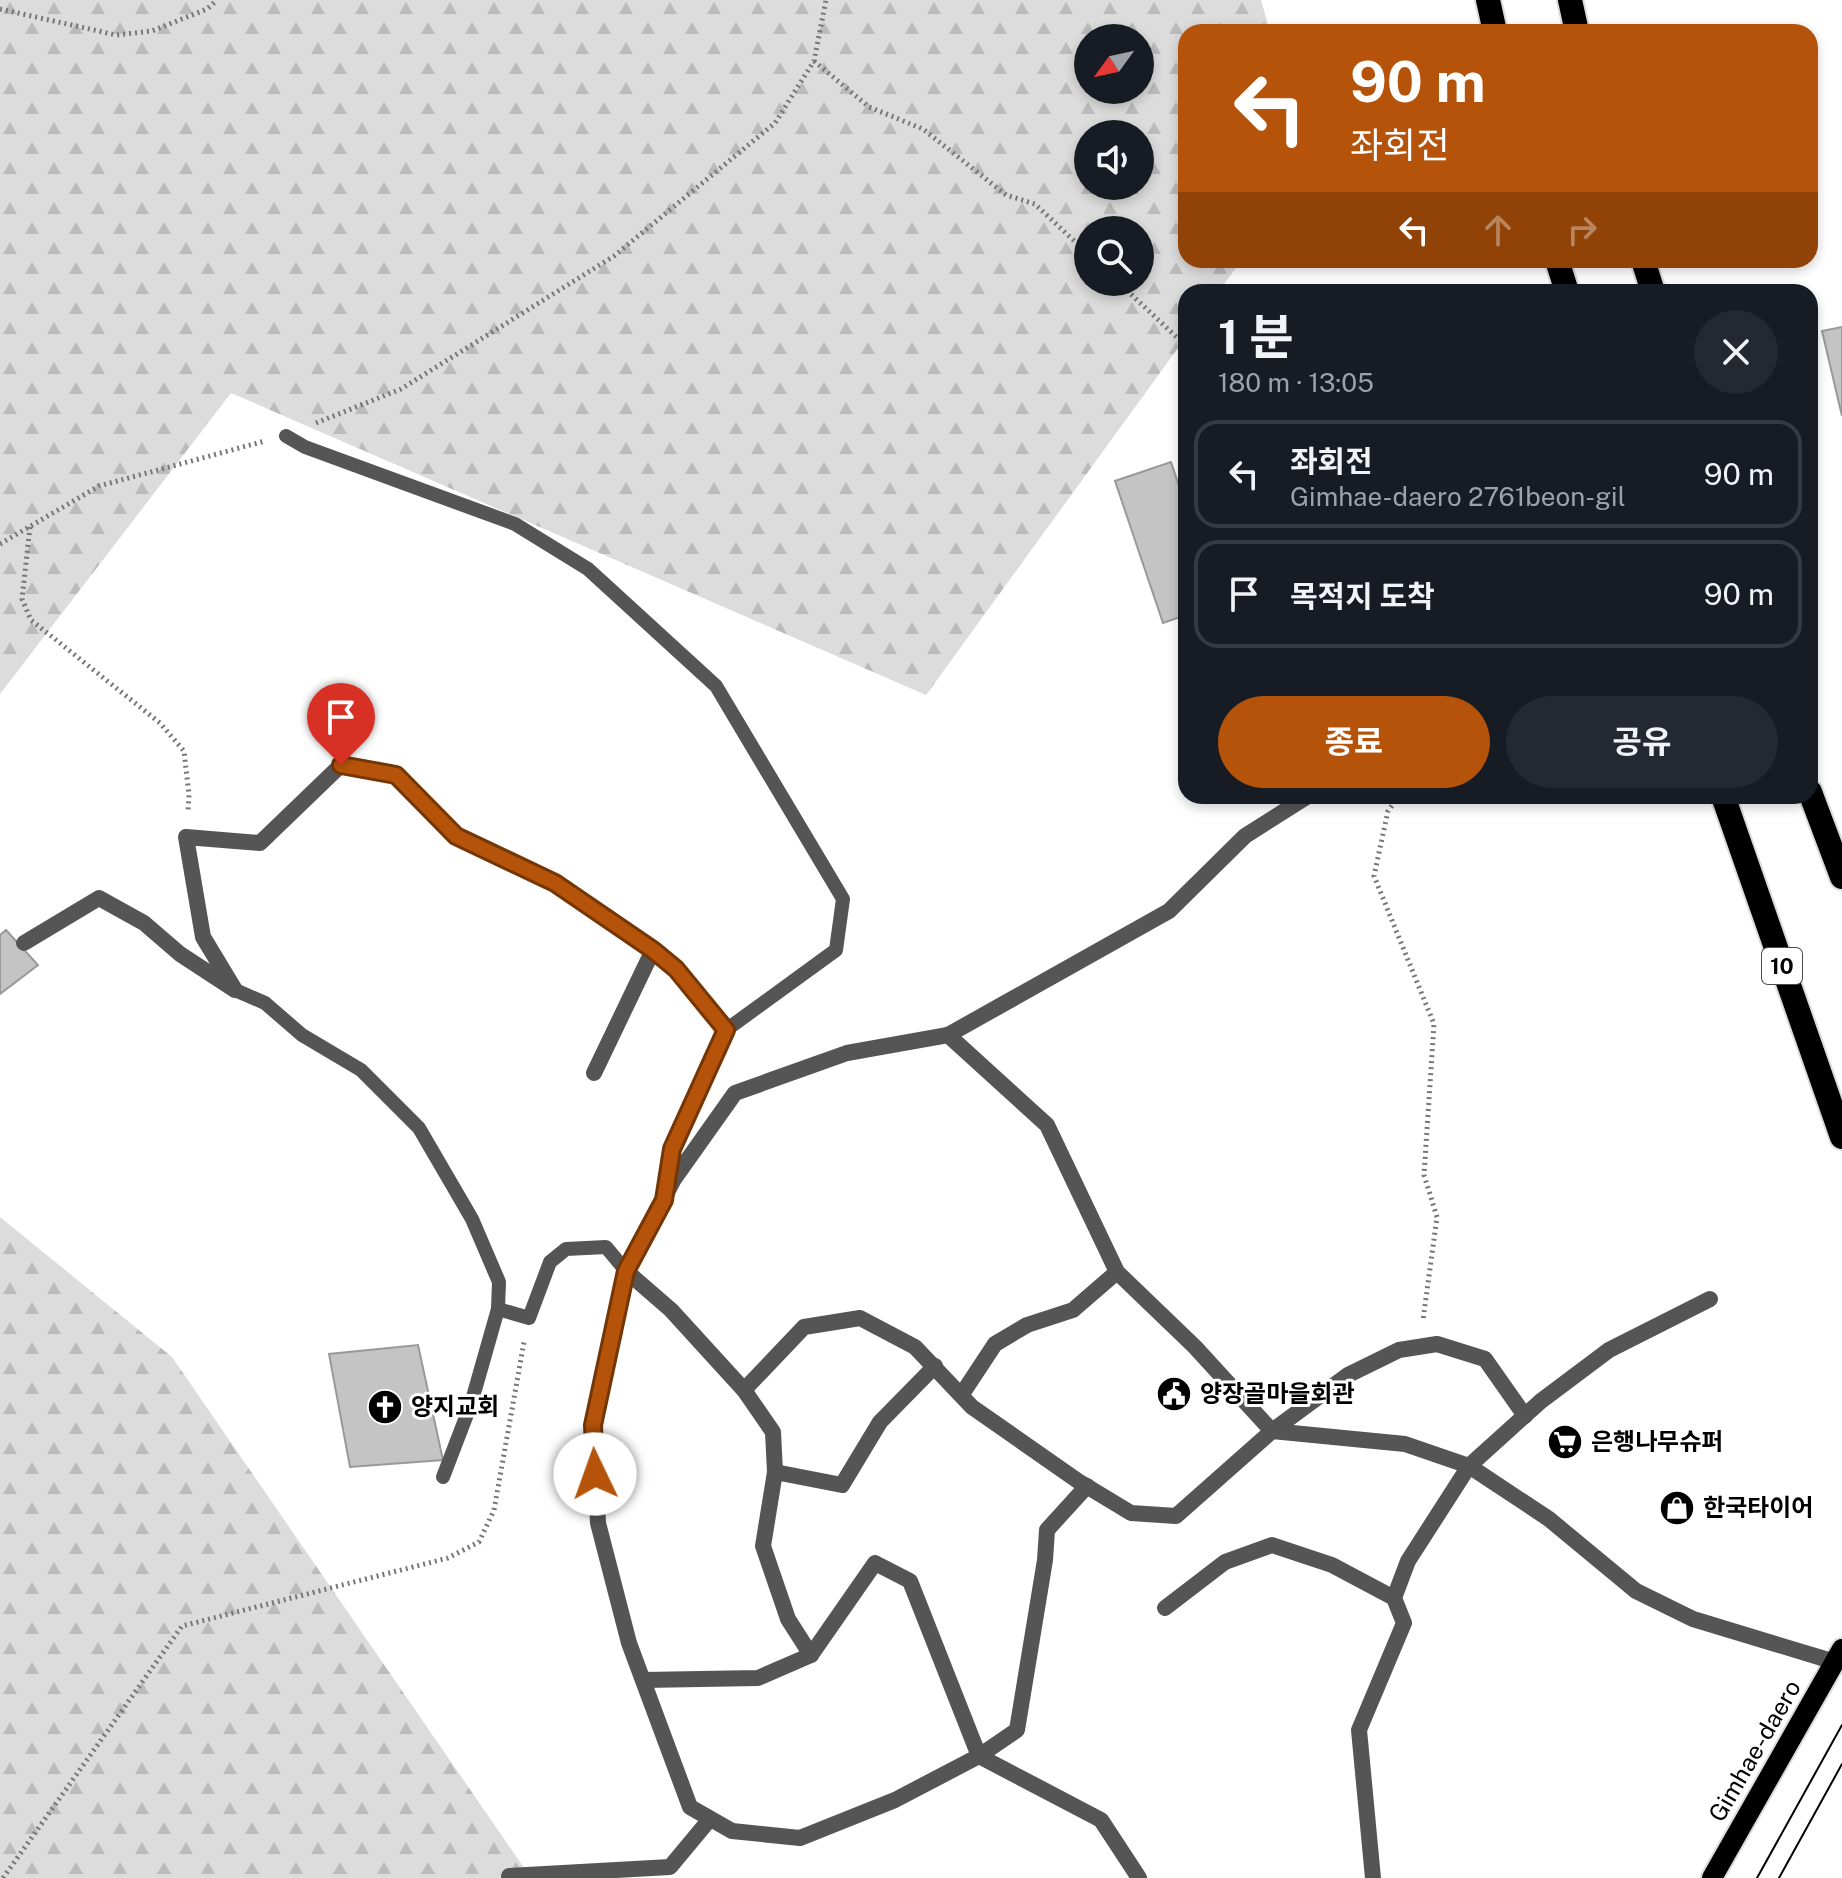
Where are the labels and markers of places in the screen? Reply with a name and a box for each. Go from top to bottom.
pin [307,683,375,765]
public building icon: 양장골마을회관 [1155,1375,1193,1413]
place label: 양장골마을회관 [1200,1379,1355,1407]
church icon: 양지교회 [366,1388,404,1426]
place label: 양지교회 [411,1392,499,1420]
supermarket icon: 은행나무슈퍼 [1546,1423,1584,1461]
place label: 은행나무슈퍼 [1591,1427,1723,1455]
shop icon: 한국타이어 [1658,1489,1696,1527]
place label: 한국타이어 [1703,1493,1813,1521]

